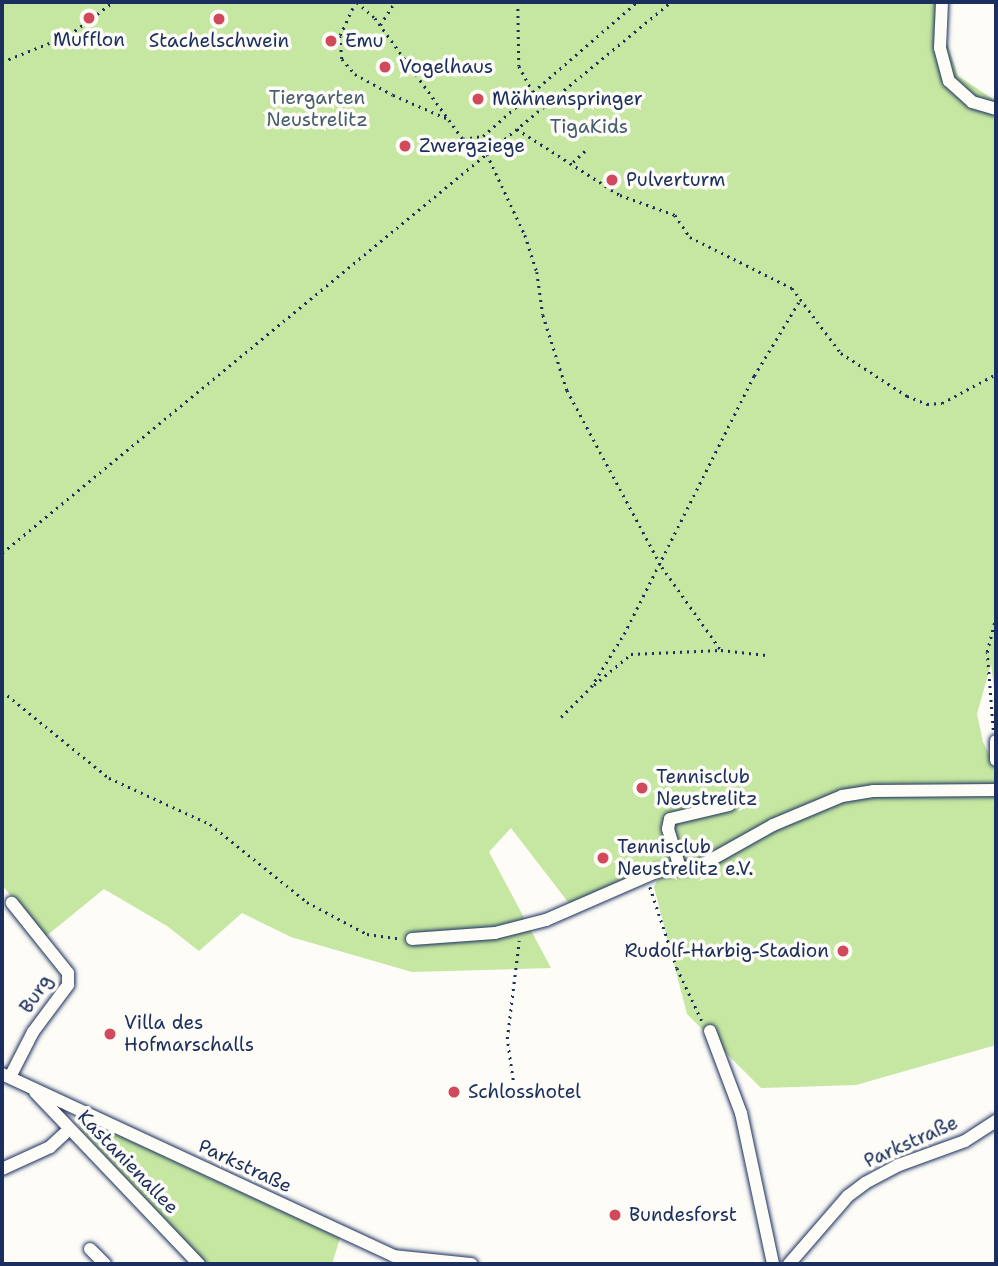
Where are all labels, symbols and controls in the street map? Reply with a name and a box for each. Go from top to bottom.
marker: Mufflon [81,10,97,26]
marker: Stachelschwein [211,11,227,27]
place label: Mufflon [53,29,125,51]
place label: Stachelschwein [149,30,289,52]
place label: Emu [345,30,384,52]
marker: Emu [323,33,339,49]
place label: Vogelhaus [399,56,493,78]
marker: Vogelhaus [377,59,393,75]
park label: Tiergarten Neustrelitz [266,87,368,131]
place label: Mähnenspringer [492,88,643,110]
marker: Mähnenspringer [470,91,486,107]
park label: TigaKids [550,116,628,138]
place label: Zwergziege [419,135,525,157]
marker: Zwergziege [397,138,413,154]
place label: Pulverturm [626,169,725,191]
marker: Pulverturm [604,172,620,188]
place label: Tennisclub Neustrelitz [656,766,758,810]
marker: Tennisclub Neustrelitz [634,780,650,796]
place label: Tennisclub Neustrelitz e.V. [617,836,753,880]
marker: Tennisclub Neustrelitz e.V. [595,850,611,866]
place label: Rudolf-Harbig-Stadion [624,940,829,962]
marker: Rudolf-Harbig-Stadion [835,943,851,959]
street label: Burg [15,970,57,1018]
place label: Villa des Hofmarschalls [124,1012,254,1056]
marker: Villa des Hofmarschalls [102,1026,118,1042]
place label: Schlosshotel [468,1081,581,1103]
marker: Schlosshotel [446,1084,462,1100]
street label: Kastanienallee [73,1105,183,1219]
street label: Parkstraße [861,1111,961,1173]
street label: Parkstraße [195,1134,295,1198]
place label: Bundesforst [629,1204,737,1226]
marker: Bundesforst [607,1207,623,1223]

